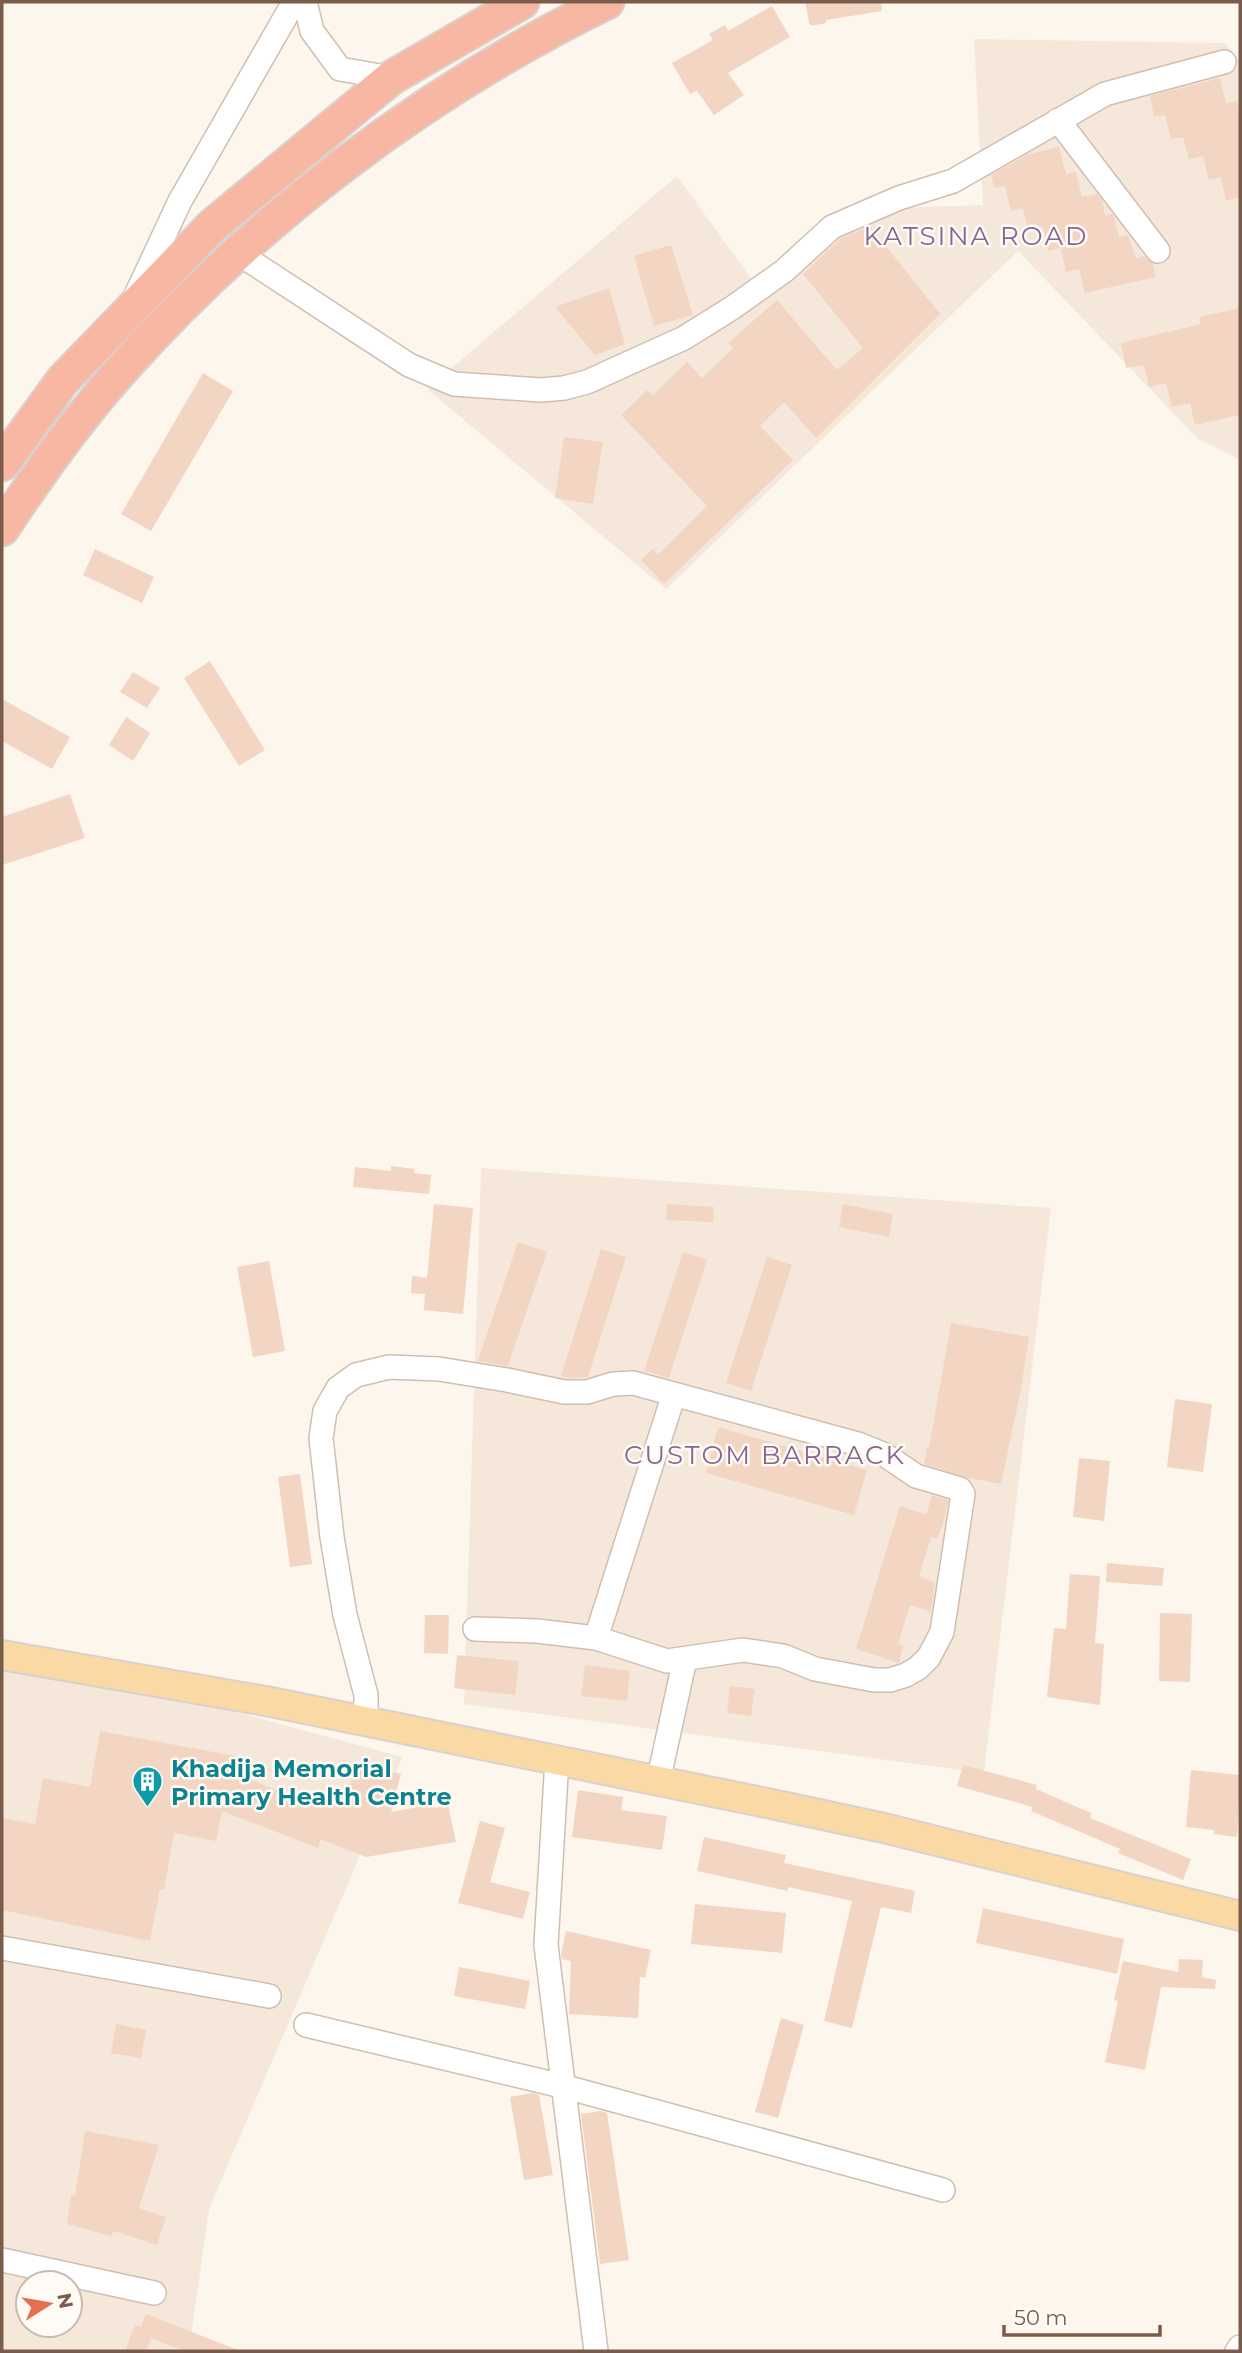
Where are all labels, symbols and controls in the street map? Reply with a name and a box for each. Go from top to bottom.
district label: KATSINA ROAD [863,220,1089,252]
district label: CUSTOM BARRACK [624,1439,906,1471]
place label: Khadija Memorial Primary Health Centre [171,1754,452,1811]
building icon: Khadija Memorial Primary Health Centre [131,1765,165,1809]
north arrow [14,2269,84,2339]
text: N [52,2291,78,2311]
scale bar [1004,2294,1160,2338]
text: 50 m [1014,2305,1068,2330]

